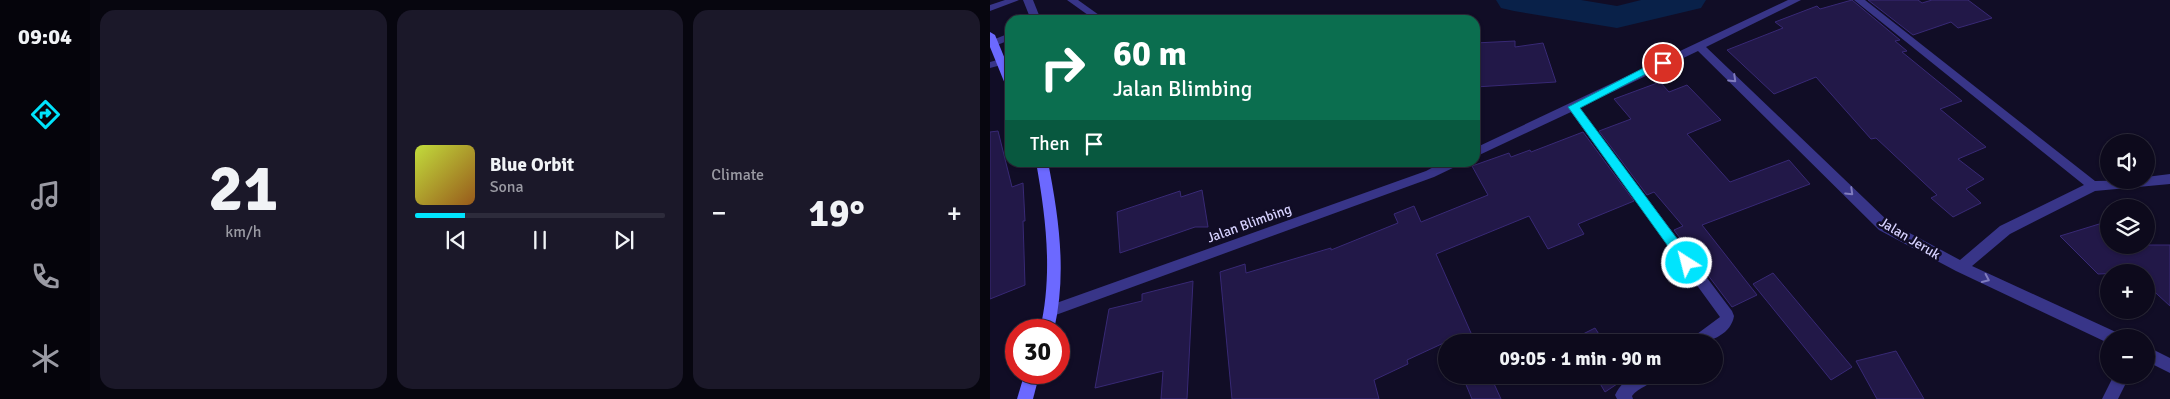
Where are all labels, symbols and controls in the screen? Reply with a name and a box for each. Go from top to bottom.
text: 09:04 [18,23,72,50]
text: 60 m [1113,32,1187,75]
icon: right [1030,35,1095,100]
pin [1642,42,1684,84]
icon: arrive [1649,49,1677,77]
one-way arrow [1728,73,1737,82]
text: Jalan Blimbing [1113,75,1252,102]
icon: directions [28,97,63,132]
icon: arrive [1080,130,1108,158]
text: Then [1030,132,1070,156]
map controls [2100,134,2155,384]
button: sound [2100,134,2155,189]
text: 21 [208,149,278,229]
text: Blue Orbit [490,153,574,177]
text: Climate [711,165,764,185]
text: Sona [490,177,524,197]
icon: music [28,178,63,213]
one-way arrow [1844,187,1853,196]
text: 19° [809,190,865,237]
text: − [711,196,726,230]
text: + [947,196,962,230]
button: layers [2100,199,2155,254]
street label: Jalan Blimbing [1205,200,1294,247]
street label: Jalan Jeruk [1876,214,1943,263]
text: km/h [225,222,261,242]
icon: previous [442,226,470,254]
icon: pause [526,226,554,254]
icon: next [610,226,638,254]
position arrow [1660,236,1712,288]
icon: phone [28,259,63,294]
button: + [2100,264,2155,319]
one-way arrow [1981,272,1990,283]
speed limit sign: 30 [1005,319,1070,384]
button: − [2100,329,2155,384]
icon: climate [28,341,63,376]
text: 09:05 · 1 min · 90 m [1500,347,1661,371]

